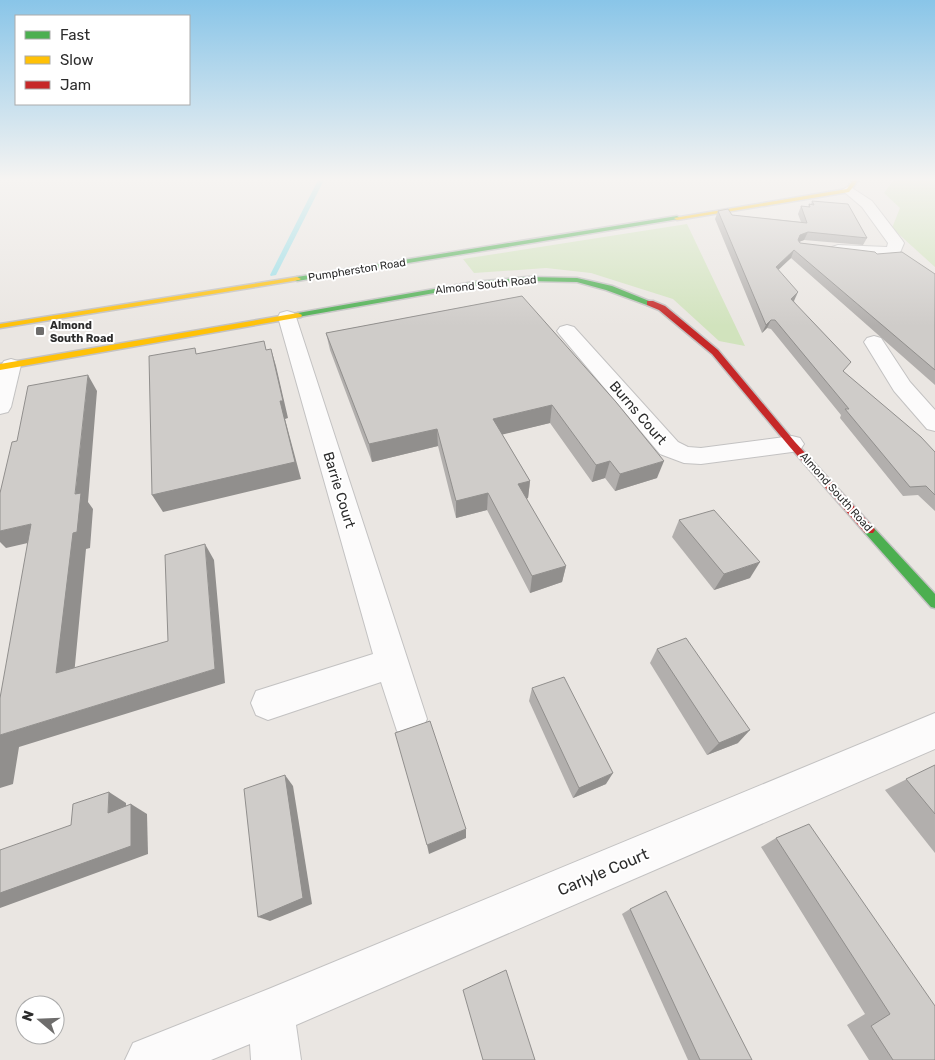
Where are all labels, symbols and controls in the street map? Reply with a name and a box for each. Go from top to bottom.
legend [15,15,190,105]
text: Fast [60,26,90,44]
text: Slow [60,51,93,69]
text: Jam [60,76,91,94]
street label: Pumpherston Road [307,256,407,284]
street label: Almond South Road [435,273,537,297]
place label: Almond South Road [50,319,113,345]
marker: Almond South Road [34,325,46,337]
street label: Burns Court [606,378,671,449]
street label: Barrie Court [319,450,359,531]
street label: Almond South Road [797,450,875,534]
street label: Carlyle Court [555,844,651,900]
north arrow [15,995,65,1045]
text: N [19,1008,38,1023]

